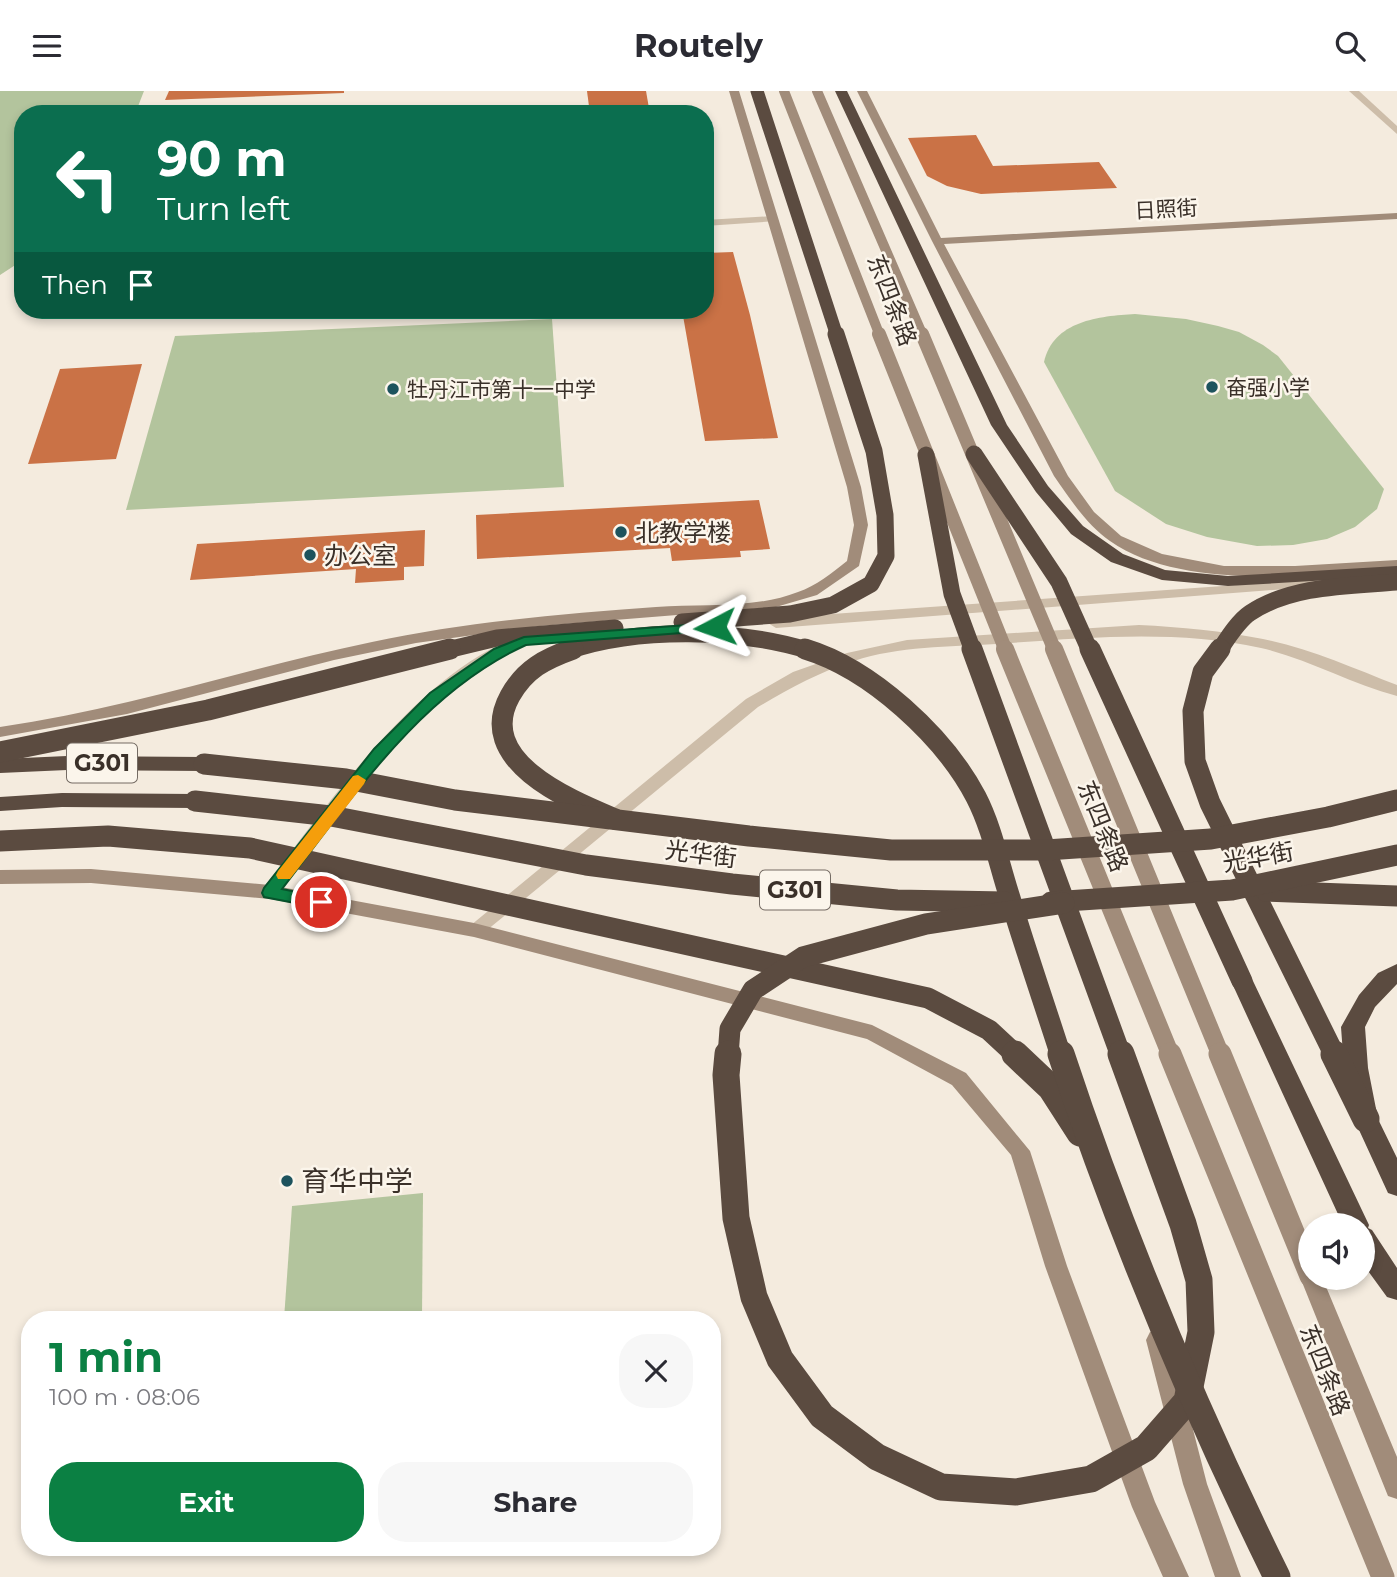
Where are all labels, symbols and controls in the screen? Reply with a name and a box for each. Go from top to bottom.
text: Routely [634,26,763,65]
icon: menu [28,27,66,65]
icon: search [1331,27,1369,65]
text: 90 m [157,129,287,188]
icon: left [42,133,133,224]
text: Turn left [157,189,291,228]
street label: 日照街 [1134,195,1198,223]
street label: 东四条路 [861,250,923,350]
icon: arrive [122,266,160,304]
text: Then [42,269,108,301]
place label: 奋强小学 [1226,375,1310,400]
place label: 牡丹江市第十一中学 [407,377,596,402]
marker: 奋强小学 [1204,379,1220,395]
marker: 牡丹江市第十一中学 [385,381,401,397]
place label: 北教学楼 [635,518,731,547]
marker: 北教学楼 [613,524,629,540]
place label: 办公室 [324,541,396,570]
marker: 办公室 [302,547,318,563]
position arrow [678,590,752,664]
road number: G301 [67,743,137,783]
street label: 东四条路 [1072,776,1134,876]
street label: 光华街 [664,835,738,873]
street label: 光华街 [1220,836,1296,878]
road number: G301 [760,870,830,909]
pin [291,872,351,932]
icon: arrive [302,883,340,921]
place label: 育华中学 [301,1164,413,1198]
marker: 育华中学 [279,1173,295,1189]
map controls [1298,1213,1375,1290]
button: sound [1298,1213,1375,1290]
street label: 东四条路 [1294,1320,1356,1420]
text: 1 min [49,1331,163,1383]
button: close [619,1334,693,1408]
text: 100 m · 08:06 [49,1383,200,1411]
button: Exit [49,1462,364,1542]
button: Share [378,1462,693,1542]

